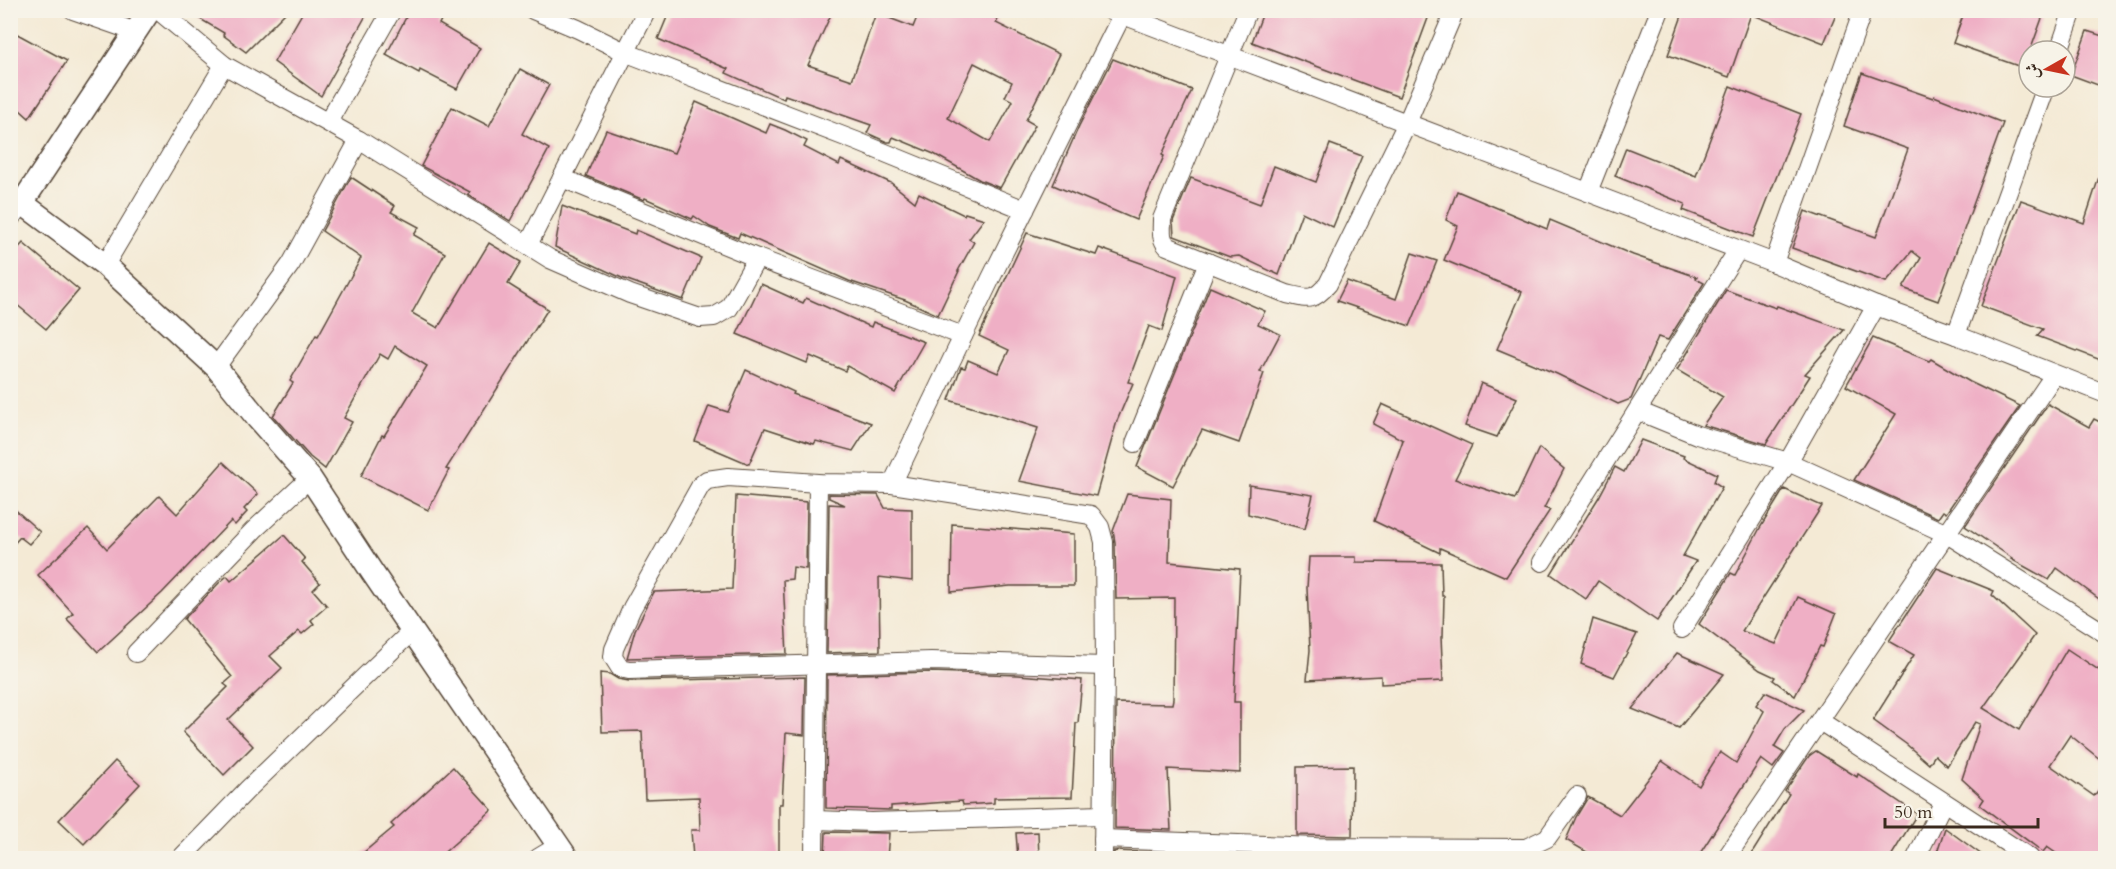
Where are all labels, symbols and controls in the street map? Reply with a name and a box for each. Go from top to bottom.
north arrow [2017,39,2077,99]
text: ش [2021,62,2045,81]
scale bar [1885,791,2038,829]
text: 50 m [1894,800,1933,825]

